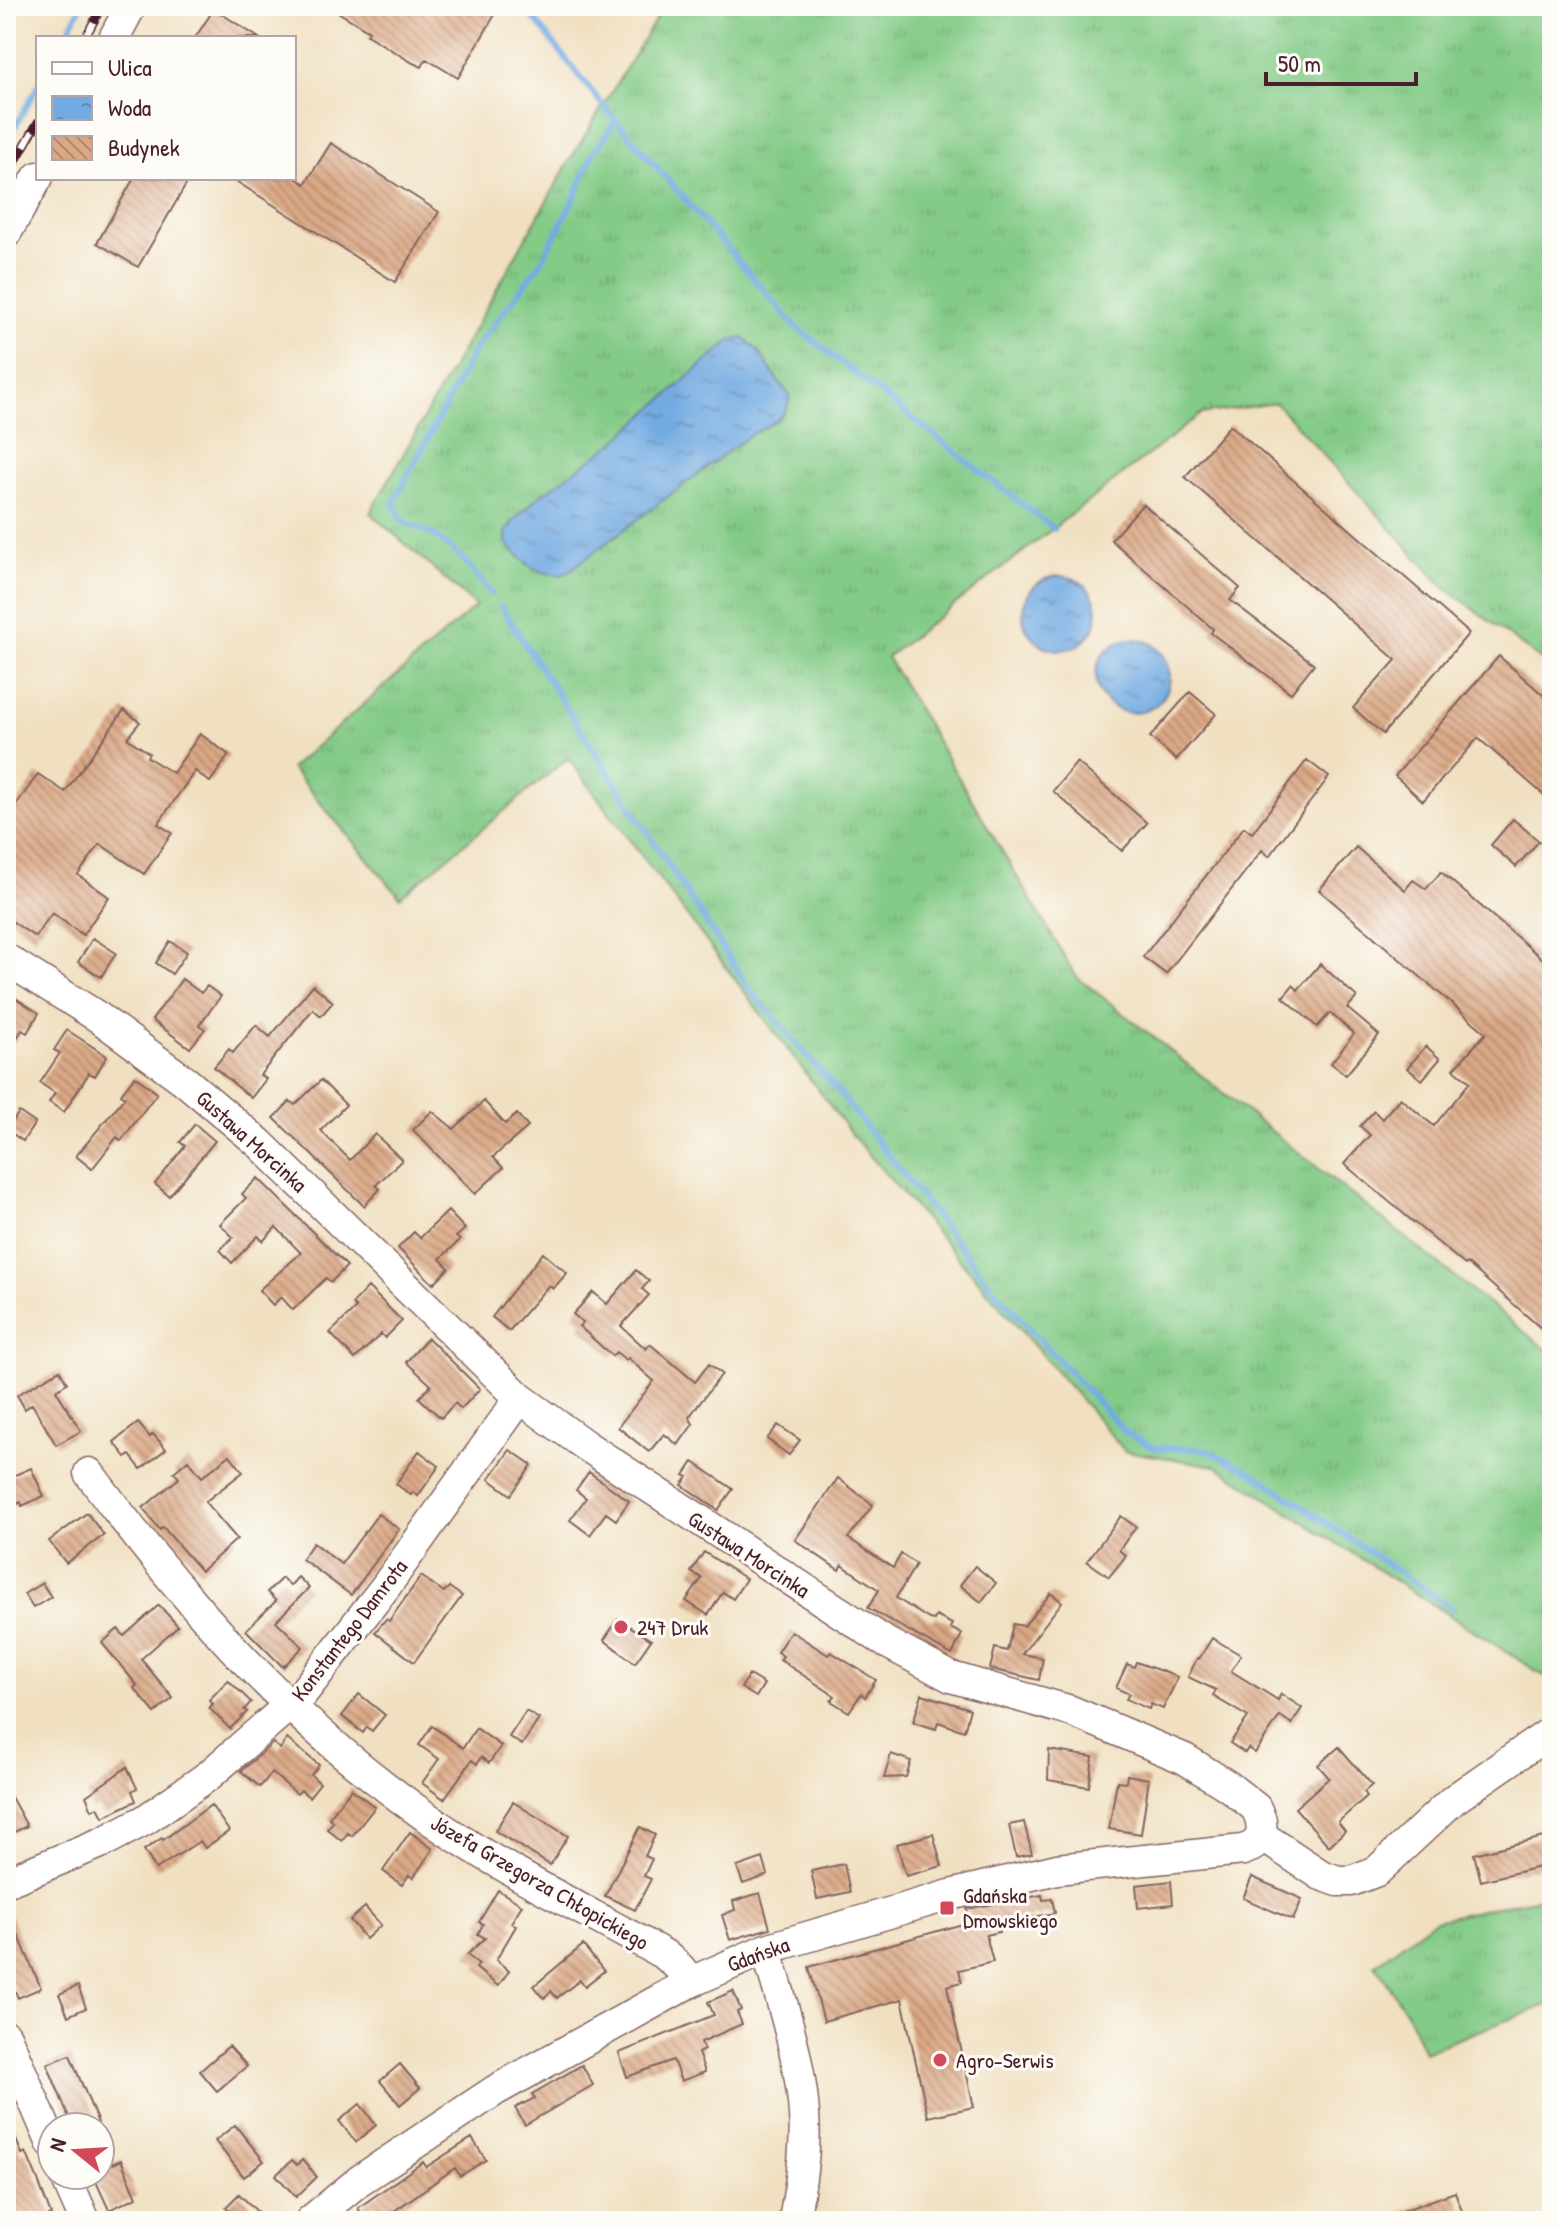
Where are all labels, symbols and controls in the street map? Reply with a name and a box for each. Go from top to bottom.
legend [36,36,296,180]
scale bar [1266,36,1416,86]
text: 50 m [1278,47,1321,79]
text: Ulica [108,51,152,83]
text: Woda [108,91,151,123]
text: Budynek [108,131,180,163]
street label: Gustawa Morcinka [190,1083,314,1199]
street label: Gustawa Morcinka [682,1503,816,1605]
street label: Konstantego Damrota [284,1552,414,1707]
place label: 247 Druk [637,1612,708,1642]
marker: 247 Druk [612,1618,630,1636]
street label: Józefa Grzegorza Chłopickiego [426,1807,655,1957]
place label: Gdańska Dmowskiego [963,1880,1058,1935]
marker: Gdańska Dmowskiego [938,1899,956,1917]
street label: Gdańska [723,1929,794,1979]
place label: Agro-Serwis [956,2045,1054,2075]
marker: Agro-Serwis [931,2051,949,2069]
north arrow [36,2111,116,2191]
text: N [41,2134,73,2155]

